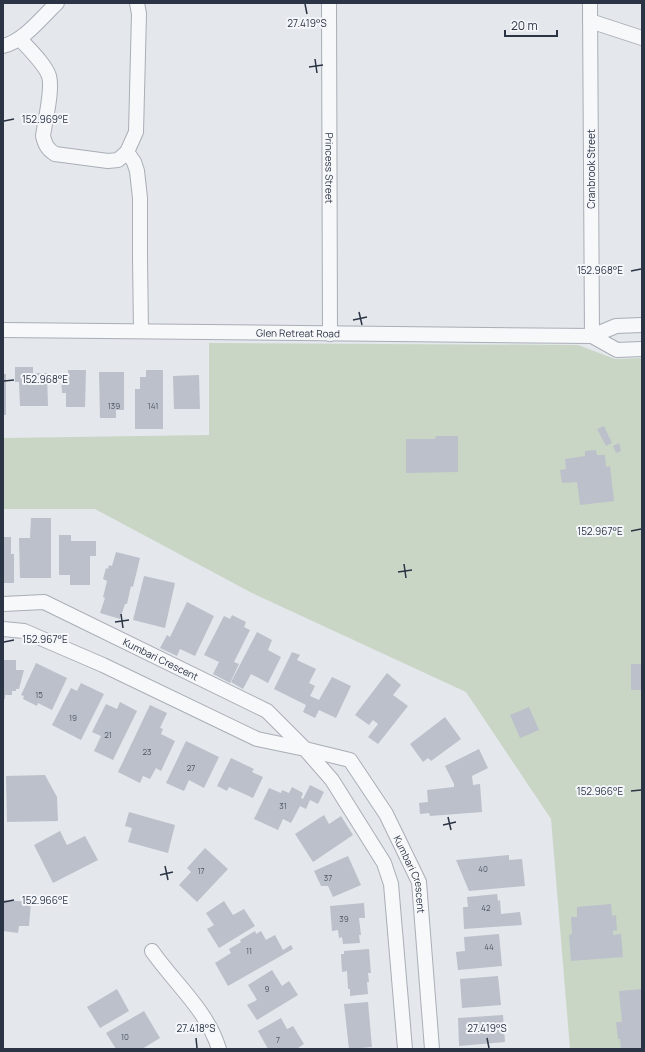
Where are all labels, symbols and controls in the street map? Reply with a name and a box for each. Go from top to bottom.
scale bar [505,12,557,38]
text: 27.419°S [287,16,327,30]
text: 20 m [511,17,538,34]
text: 152.969°E [22,112,68,126]
street label: Cranbrook Street [584,129,598,209]
street label: Princess Street [322,132,337,204]
text: 152.968°E [577,263,623,277]
street label: Glen Retreat Road [256,326,340,340]
text: 152.968°E [22,372,68,386]
house number: 139 [108,400,120,411]
house number: 141 [148,400,158,411]
text: 152.967°E [577,524,623,538]
text: 152.967°E [22,632,68,646]
street label: Kumbari Crescent [121,635,201,683]
house number: 15 [35,689,43,700]
house number: 19 [69,712,77,723]
house number: 21 [104,729,112,740]
house number: 23 [143,746,151,757]
house number: 27 [187,762,195,773]
text: 152.966°E [577,784,624,798]
house number: 31 [279,800,287,811]
street label: Kumbari Crescent [390,833,428,914]
house number: 40 [478,863,488,874]
house number: 17 [197,865,205,876]
house number: 37 [324,872,332,883]
text: 152.966°E [22,893,69,907]
house number: 42 [481,902,491,913]
house number: 39 [339,913,349,924]
house number: 44 [484,941,494,952]
house number: 11 [246,945,252,956]
house number: 9 [265,983,270,994]
text: 27.418°S [177,1021,215,1035]
text: 27.419°S [467,1021,507,1035]
house number: 10 [121,1031,129,1042]
house number: 7 [276,1034,280,1045]

